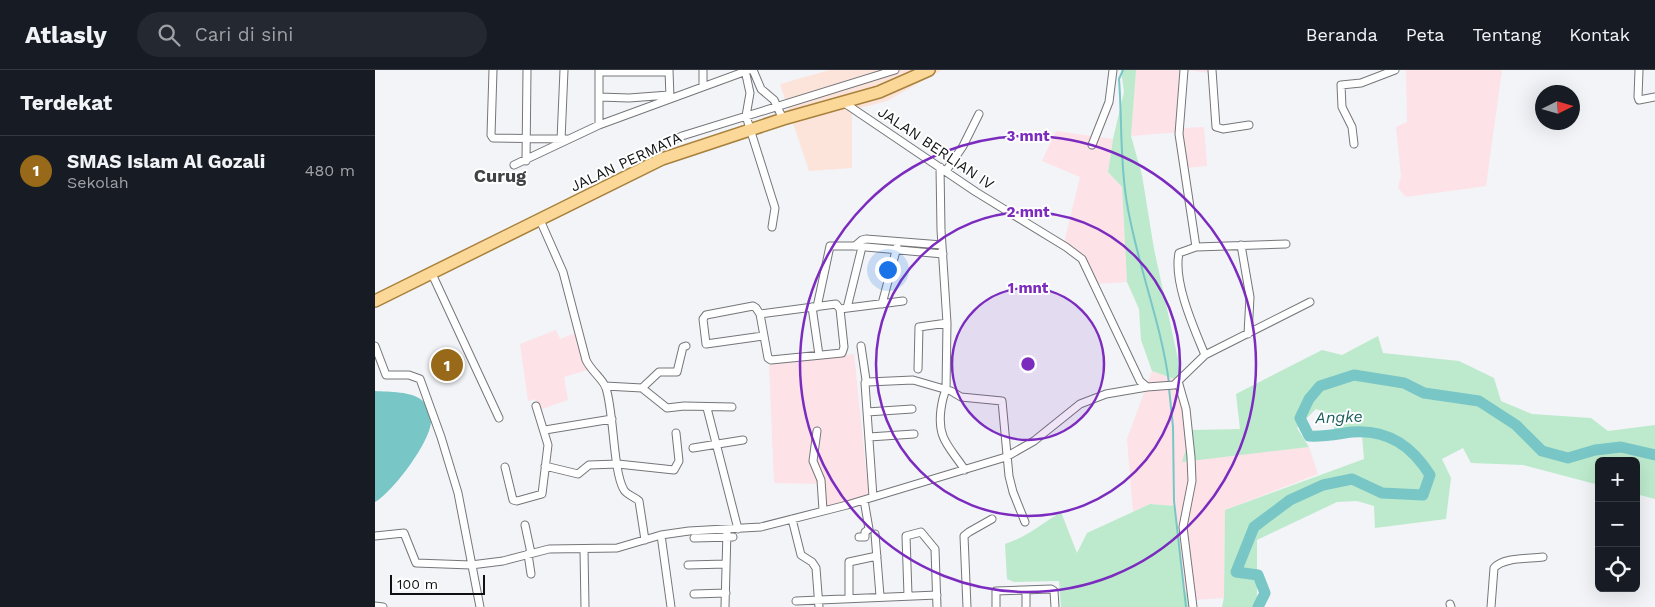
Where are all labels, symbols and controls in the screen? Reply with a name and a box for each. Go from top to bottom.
search box [137,12,487,57]
text: Atlasly [25,21,107,49]
icon: search [155,21,183,49]
text: Cari di sini [195,23,293,46]
text: Beranda [1306,24,1378,45]
text: Peta [1406,24,1444,45]
text: Tentang [1472,24,1541,45]
text: Kontak [1569,24,1630,45]
north arrow [1535,85,1580,130]
text: Terdekat [20,90,112,115]
street label: JALAN BERLIAN IV [875,103,998,194]
text: 3 mnt [1006,127,1050,145]
street label: JALAN PERMATA [567,128,685,196]
text: SMAS Islam Al Gozali [67,150,265,173]
text: 1 [33,161,39,180]
text: 480 m [305,161,355,180]
district label: Curug [474,165,527,186]
text: Sekolah [67,173,129,192]
text: 2 mnt [1006,203,1050,221]
your location [875,257,901,283]
text: 1 mnt [1008,279,1049,297]
pin: 1 [431,346,463,384]
centre of rings [1019,355,1037,373]
water label: Angke [1314,407,1363,427]
map controls [1595,457,1640,592]
button: + [1595,457,1640,502]
button: − [1595,502,1640,547]
button: locate [1595,547,1640,592]
scale bar [390,572,485,595]
text: 100 m [397,576,438,592]

